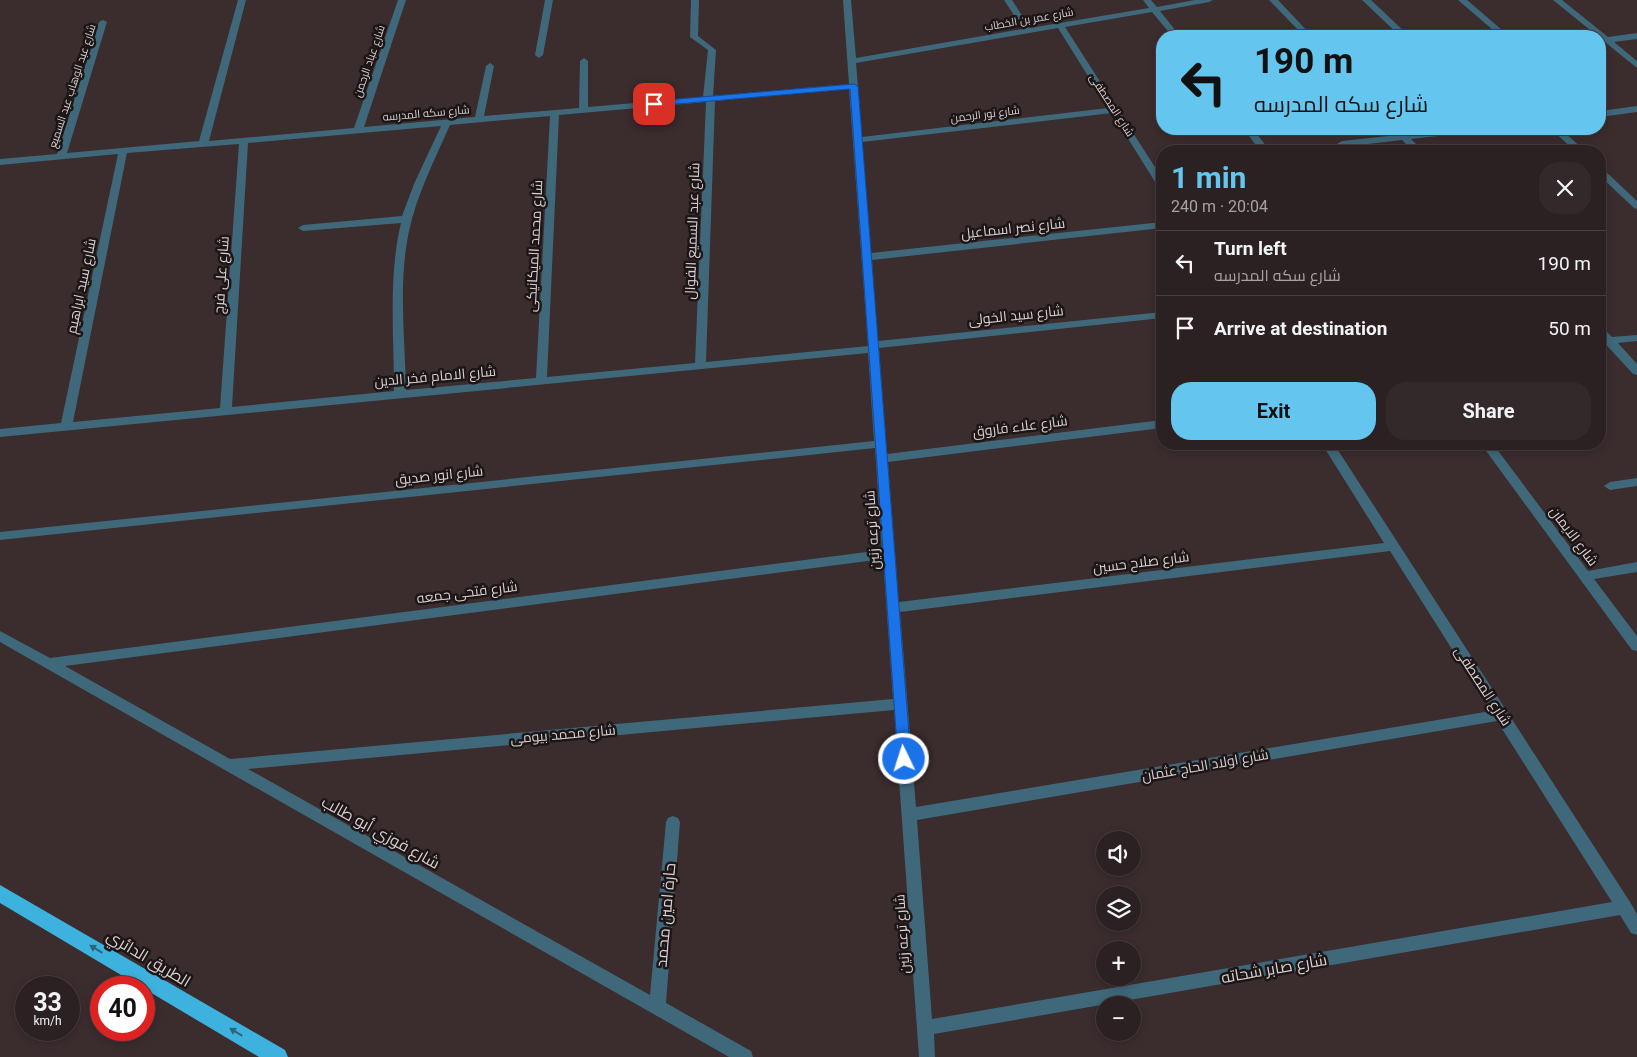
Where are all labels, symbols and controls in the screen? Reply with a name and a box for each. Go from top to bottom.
street label: شارع عمر بن الخطاب [984,5,1075,35]
street label: شارع عبد الوهاب عبد السميع [46,23,100,150]
street label: شارع عباد الرحمن [351,23,389,99]
text: 190 m [1254,41,1353,82]
icon: left [1171,50,1236,115]
street label: شارع المصطفى [1086,72,1137,139]
pin [633,83,675,125]
icon: arrive [640,90,668,118]
text: شارع سكه المدرسه [1254,92,1428,117]
street label: شارع سكه المدرسه [382,103,470,125]
street label: شارع نور الرحمن [950,104,1020,126]
text: 1 min [1171,160,1246,195]
street label: شارع عبد السميع الفوال [682,162,703,300]
button: close [1539,162,1591,214]
street label: شارع محمد الميكانيكى [523,179,546,313]
text: 240 m · 20:04 [1171,197,1268,216]
street label: شارع نصر اسماعيل [960,215,1066,242]
street label: شارع على فرج [210,236,233,314]
street label: شارع سيد ابراهيم [63,237,101,336]
text: Turn left [1214,237,1287,260]
icon: left [1171,249,1199,277]
text: 190 m [1538,252,1591,275]
text: شارع سكه المدرسه [1214,266,1341,285]
street label: شارع سيد الخولى [968,302,1065,329]
icon: arrive [1171,314,1199,342]
text: Arrive at destination [1214,317,1387,340]
text: 50 m [1548,317,1591,340]
street label: شارع الامام فخر الدين [374,363,497,391]
button: Exit [1171,382,1376,440]
button: Share [1386,382,1591,440]
street label: شارع علاء فاروق [972,412,1068,441]
street label: شارع انور صديق [394,462,484,489]
street label: شارع ترعه زنين [861,490,884,570]
street label: شارع الايمان [1546,503,1601,569]
street label: شارع صلاح حسين [1092,548,1190,577]
street label: شارع فتحى جمعه [416,578,519,607]
street label: شارع المصطفى [1451,643,1515,729]
street label: شارع محمد بيومى [510,721,616,748]
position arrow [877,732,929,784]
street label: شارع اولاد الحاج عثمان [1140,746,1270,785]
street label: شارع فوزي أبو طالب [316,792,443,876]
map controls [1096,831,1141,1041]
button: sound [1096,831,1141,876]
street label: حارة امين محمد [651,862,681,968]
button: layers [1096,886,1141,931]
street label: شارع ترعه زنين [891,894,914,974]
street label: الطريق الدائري [101,926,194,994]
button: + [1096,941,1141,986]
one-way arrow [90,945,103,954]
street label: شارع صابر شحاته [1220,950,1329,989]
speed limit sign: 40 [90,976,155,1041]
text: 33 [33,988,62,1017]
button: − [1096,996,1141,1041]
text: km/h [33,1014,62,1028]
one-way arrow [229,1028,242,1037]

